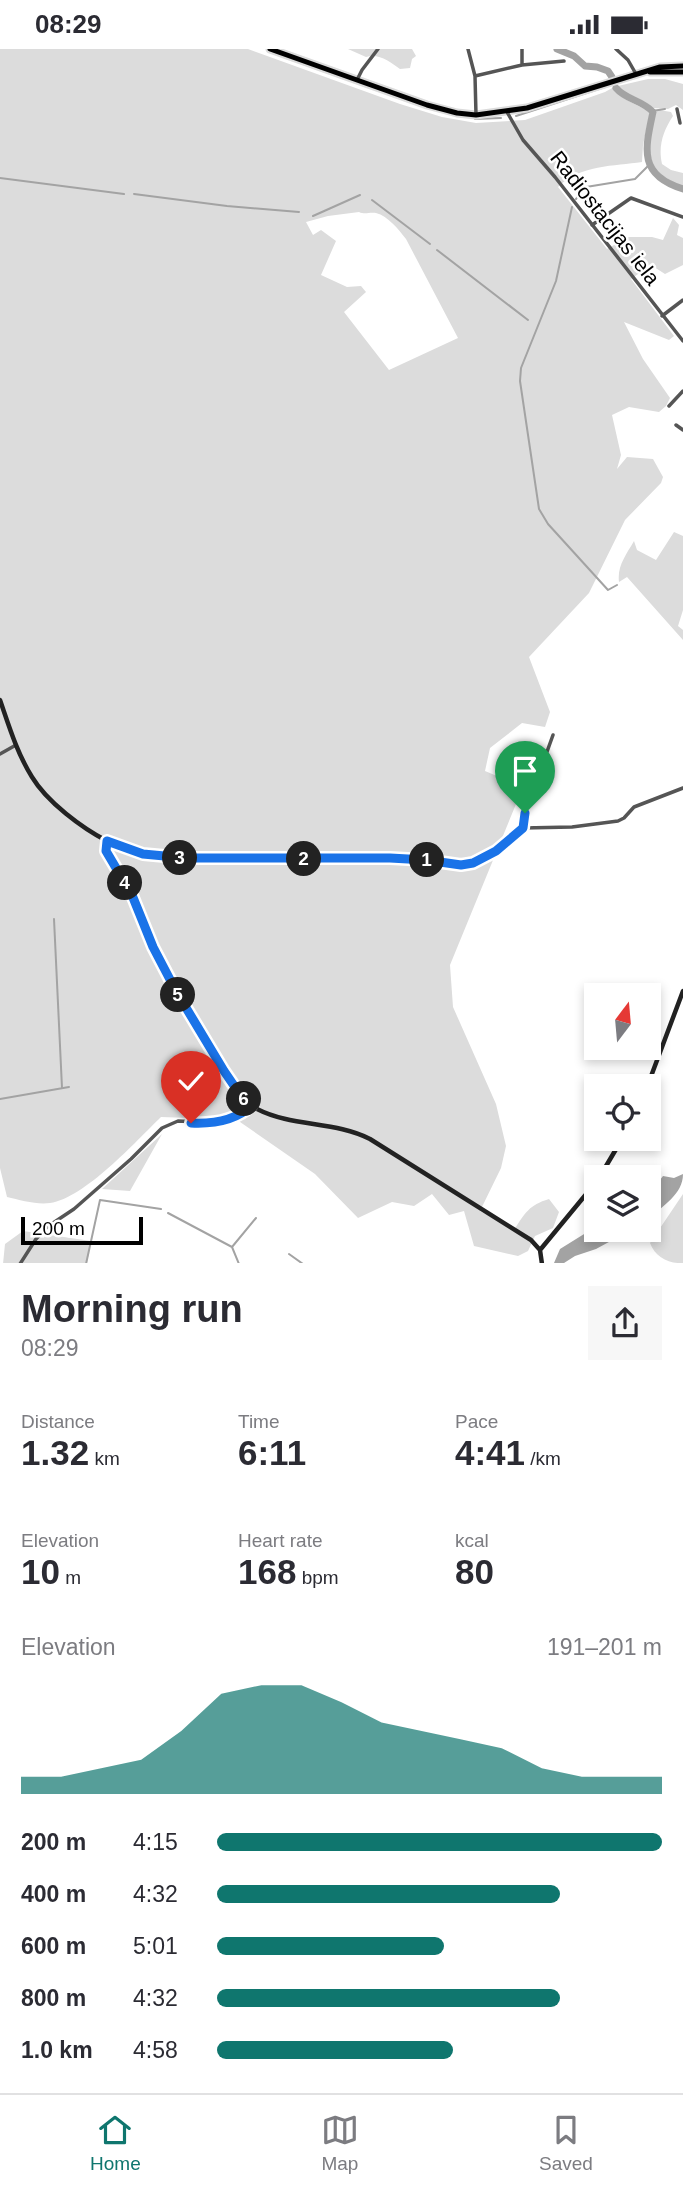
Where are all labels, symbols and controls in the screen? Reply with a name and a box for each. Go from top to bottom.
text: 08:29 [35,9,102,39]
street label: Radiostacijas iela [546,146,665,289]
pin [495,741,555,813]
icon: arrive [506,752,544,790]
pin: 3 [162,841,198,875]
pin: 2 [286,841,322,877]
pin: 1 [410,843,444,877]
text: 3 [174,847,185,868]
text: 2 [298,848,309,869]
text: 1 [421,849,432,870]
pin: 4 [108,865,142,901]
text: 4 [119,872,130,893]
pin: 5 [160,977,196,1013]
north arrow [584,983,662,1061]
map controls [584,983,661,1242]
text: 5 [172,984,183,1005]
pin [161,1051,221,1123]
icon: check [172,1062,210,1100]
button: locate [584,1074,661,1151]
pin: 6 [226,1081,262,1117]
text: 6 [238,1088,249,1109]
button: layers [584,1165,661,1242]
scale bar [21,1215,144,1246]
text: 200 m [32,1218,85,1239]
button: share [588,1286,662,1360]
text: Morning run [21,1288,243,1330]
text: 08:29 [21,1335,79,1361]
text: Distance [21,1411,95,1432]
text: Time [238,1411,280,1432]
text: Pace [455,1411,498,1432]
text: 1.32 [21,1433,89,1472]
text: 6:11 [238,1433,306,1472]
text: 4:41 [455,1433,525,1472]
text: km [89,1448,120,1469]
text: /km [525,1448,561,1469]
text: Elevation [21,1530,99,1551]
text: Heart rate [238,1530,322,1551]
text: kcal [455,1530,489,1551]
text: 10 [21,1552,60,1591]
text: 168 [238,1552,296,1591]
text: 80 [455,1552,494,1591]
text: m [60,1567,81,1588]
text: bpm [296,1567,339,1588]
text: Elevation [21,1634,116,1660]
text: 191–201 m [547,1634,662,1660]
text: 200 m [21,1829,86,1855]
text: 4:15 [133,1829,178,1855]
text: 400 m [21,1881,86,1907]
text: 4:32 [133,1881,178,1907]
text: 600 m [21,1933,86,1959]
text: 5:01 [133,1933,178,1959]
text: 800 m [21,1985,86,2011]
text: 4:32 [133,1985,178,2011]
text: 1.0 km [21,2037,93,2063]
text: 4:58 [133,2037,178,2063]
tab: Home [90,2111,141,2175]
tab: Map [321,2111,359,2175]
tab: Saved [539,2111,593,2175]

